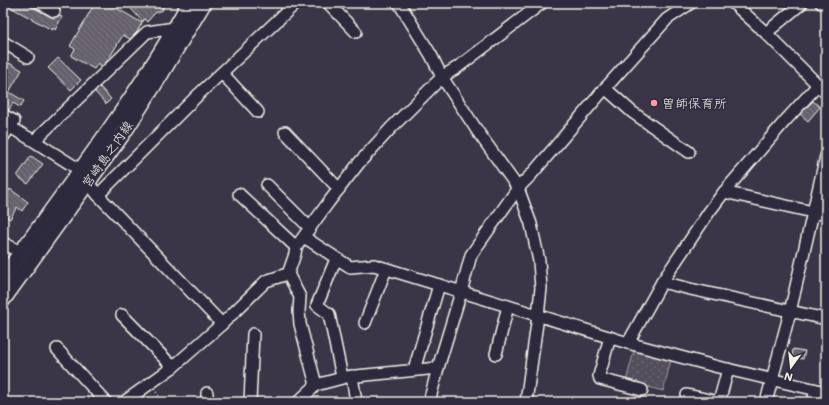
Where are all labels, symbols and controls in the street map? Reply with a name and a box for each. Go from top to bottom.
place label: 曽師保育所 [662,94,727,111]
marker: 曽師保育所 [649,98,659,108]
street label: 宮崎島之内線 [77,116,136,191]
north arrow [771,347,811,387]
text: N [782,369,794,385]

